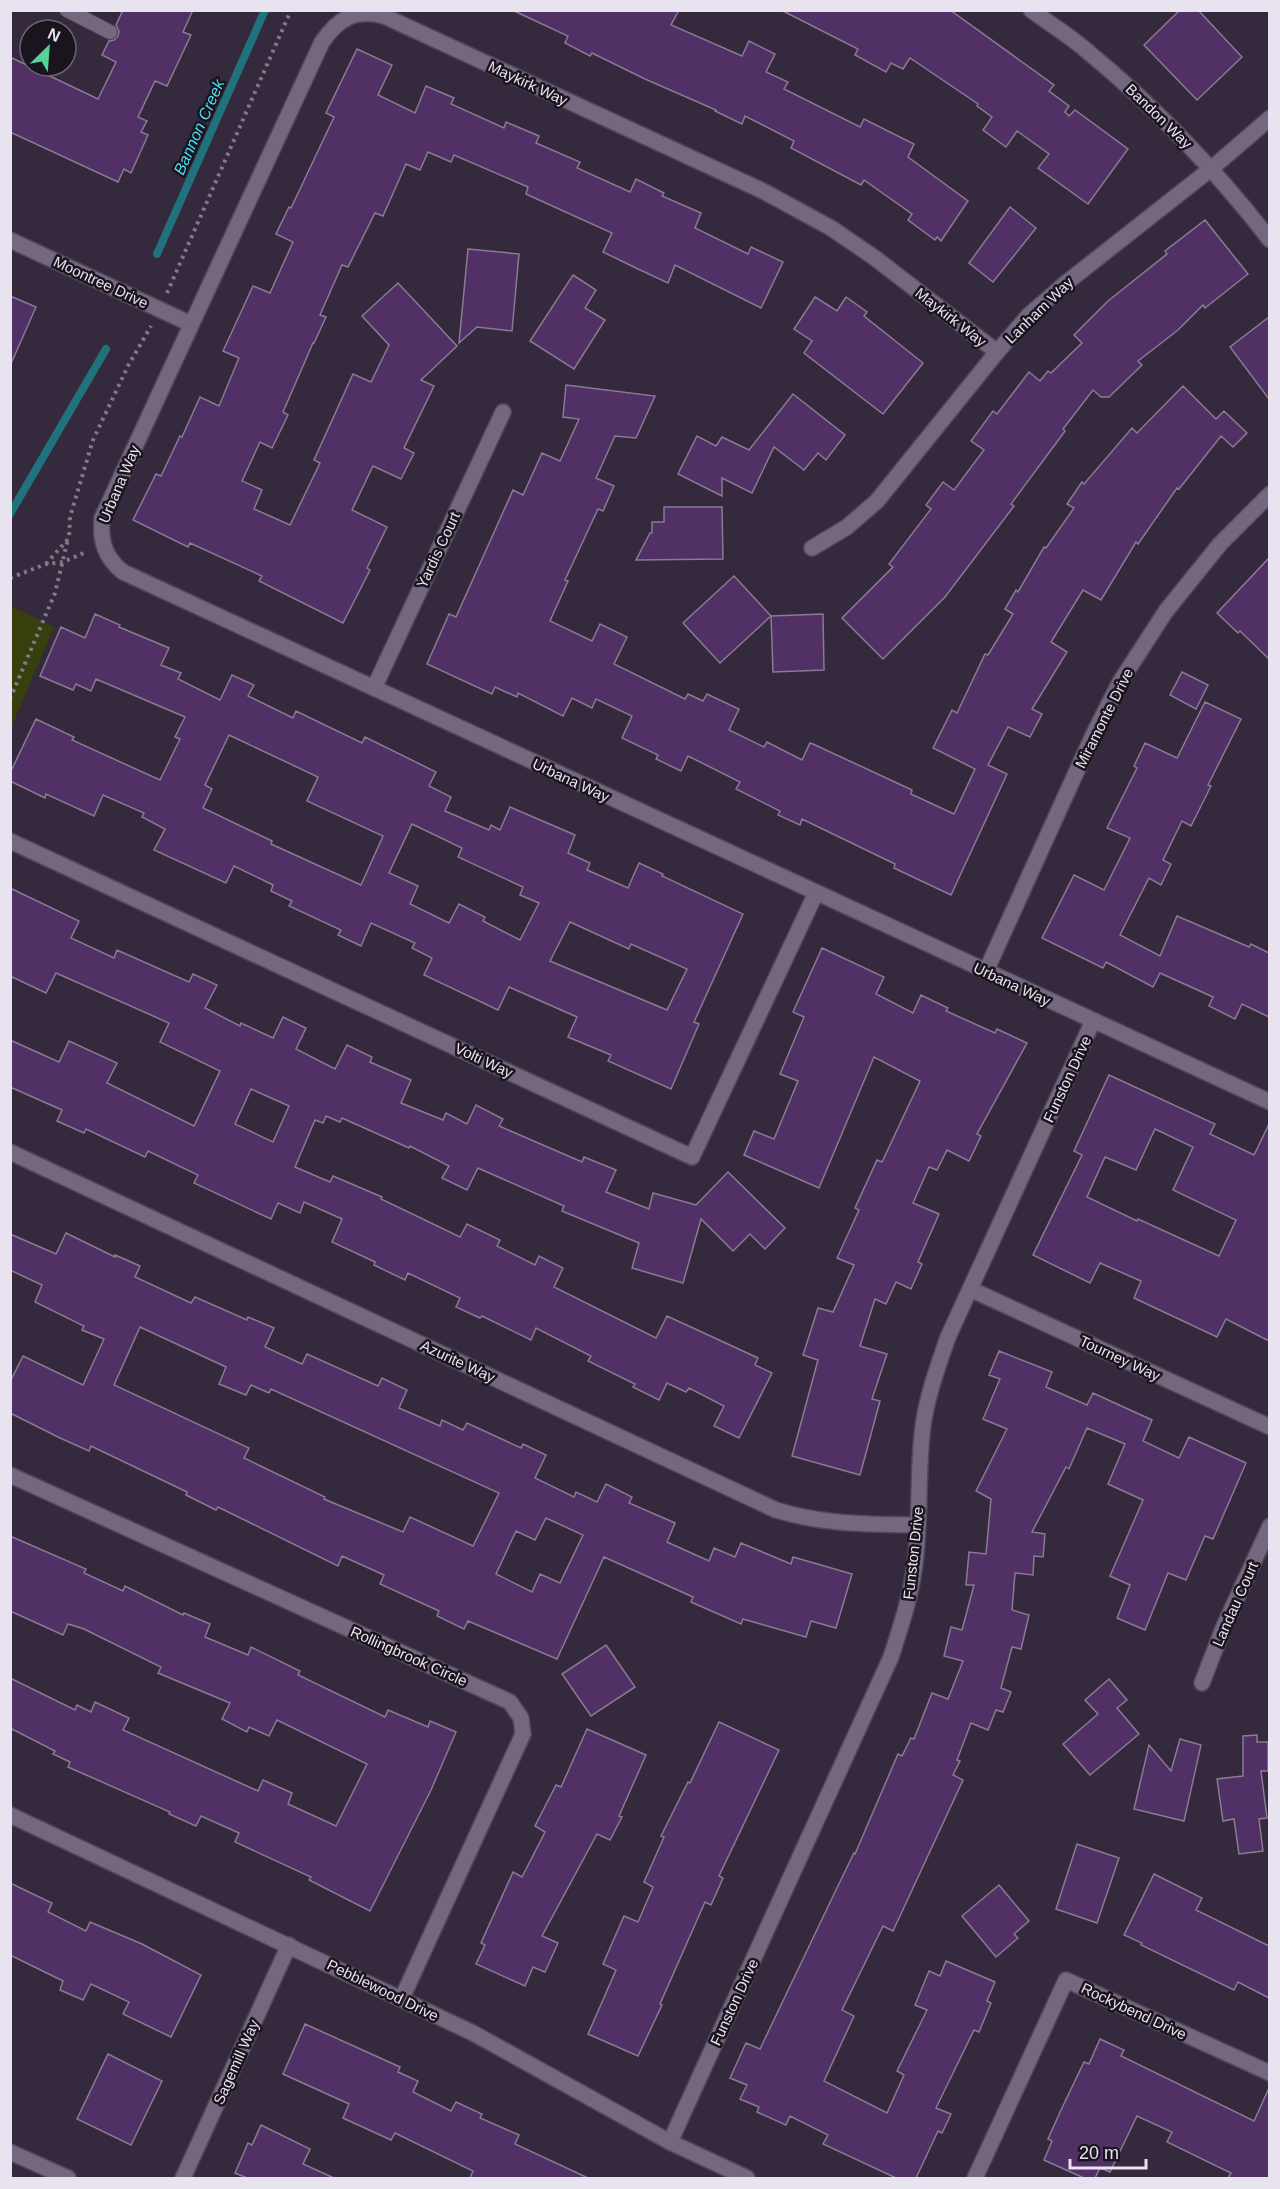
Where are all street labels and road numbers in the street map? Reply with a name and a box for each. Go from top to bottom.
street label: Maykirk Way [486,57,571,109]
street label: Bandon Way [1122,80,1196,152]
street label: Moontree Drive [51,253,151,311]
street label: Lanham Way [1002,273,1077,347]
street label: Maykirk Way [912,284,990,350]
street label: Urbana Way [95,442,143,525]
street label: Yardis Court [413,508,463,591]
street label: Miramonte Drive [1071,665,1137,771]
street label: Urbana Way [530,755,613,805]
street label: Urbana Way [971,959,1054,1009]
street label: Funston Drive [1040,1033,1094,1125]
street label: Volti Way [452,1039,516,1081]
street label: Tourney Way [1077,1332,1163,1384]
street label: Azurite Way [418,1336,498,1386]
street label: Funston Drive [900,1506,926,1600]
street label: Landau Court [1209,1558,1262,1649]
street label: Rollingbrook Circle [348,1623,470,1689]
street label: Pebblewood Drive [325,1956,441,2024]
street label: Funston Drive [707,1956,761,2048]
street label: Rockybend Drive [1079,1979,1189,2043]
street label: Sagemill Way [210,2016,263,2107]

